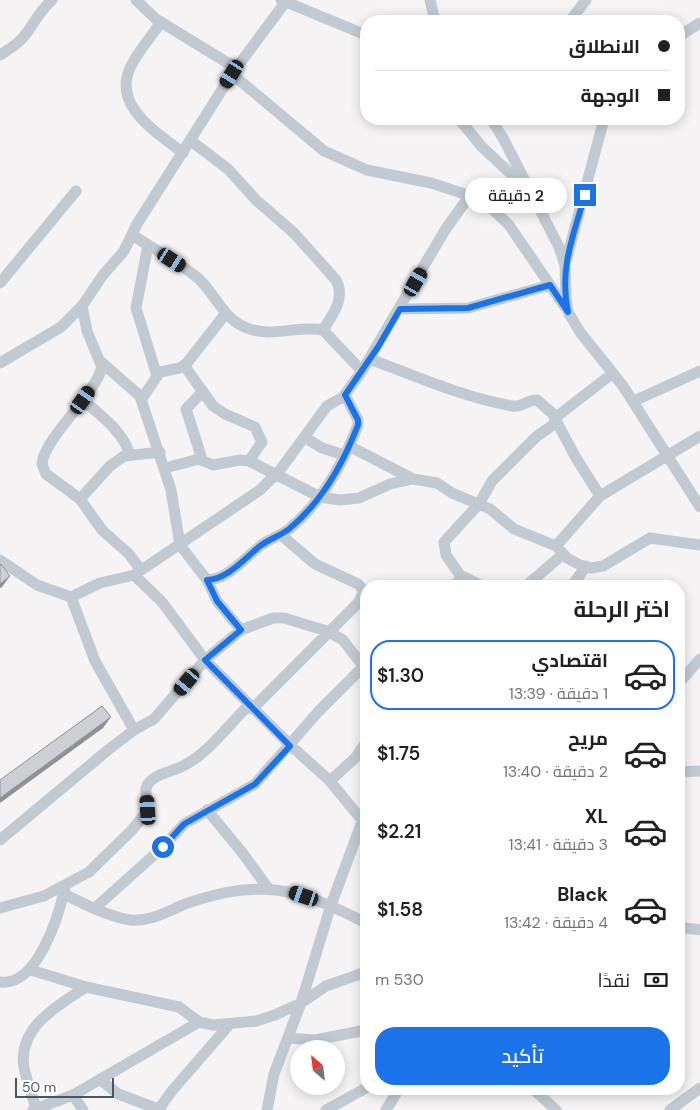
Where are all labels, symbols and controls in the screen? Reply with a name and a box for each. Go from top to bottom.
text: الانطلاق [569,34,640,59]
car [217,57,246,91]
text: الوجهة [580,83,640,108]
callout: 2 دقيقة [465,178,568,212]
route end [574,184,596,206]
text: 2 دقيقة [488,185,544,206]
car [155,246,188,274]
car [402,265,429,299]
car [68,383,97,417]
text: اختر الرحلة [573,595,670,624]
text: اقتصادي [532,648,608,673]
icon: car [623,653,668,698]
text: $1.30 [377,663,424,688]
car [171,666,202,698]
text: 1 دقيقة · 13:39 [509,683,608,704]
text: مريح [568,726,608,751]
icon: car [623,731,668,776]
text: $1.75 [377,741,420,766]
text: 2 دقيقة · 13:40 [503,761,608,782]
car [139,795,156,825]
text: XL [585,804,608,829]
icon: car [623,809,668,854]
text: $2.21 [377,819,421,844]
text: 3 دقيقة · 13:41 [509,834,608,855]
route start [152,836,174,858]
text: Black [557,882,608,907]
car [287,884,320,908]
icon: car [623,887,668,932]
text: $1.58 [377,897,423,922]
text: 4 دقيقة · 13:42 [504,912,608,933]
icon: cash [642,966,670,994]
text: نقدًا [598,968,630,993]
text: 530 m [375,969,424,990]
button: تأكيد [375,1027,670,1085]
north arrow [290,1040,345,1095]
map controls [290,1040,345,1095]
scale bar [15,1075,114,1098]
text: 50 m [22,1078,56,1096]

